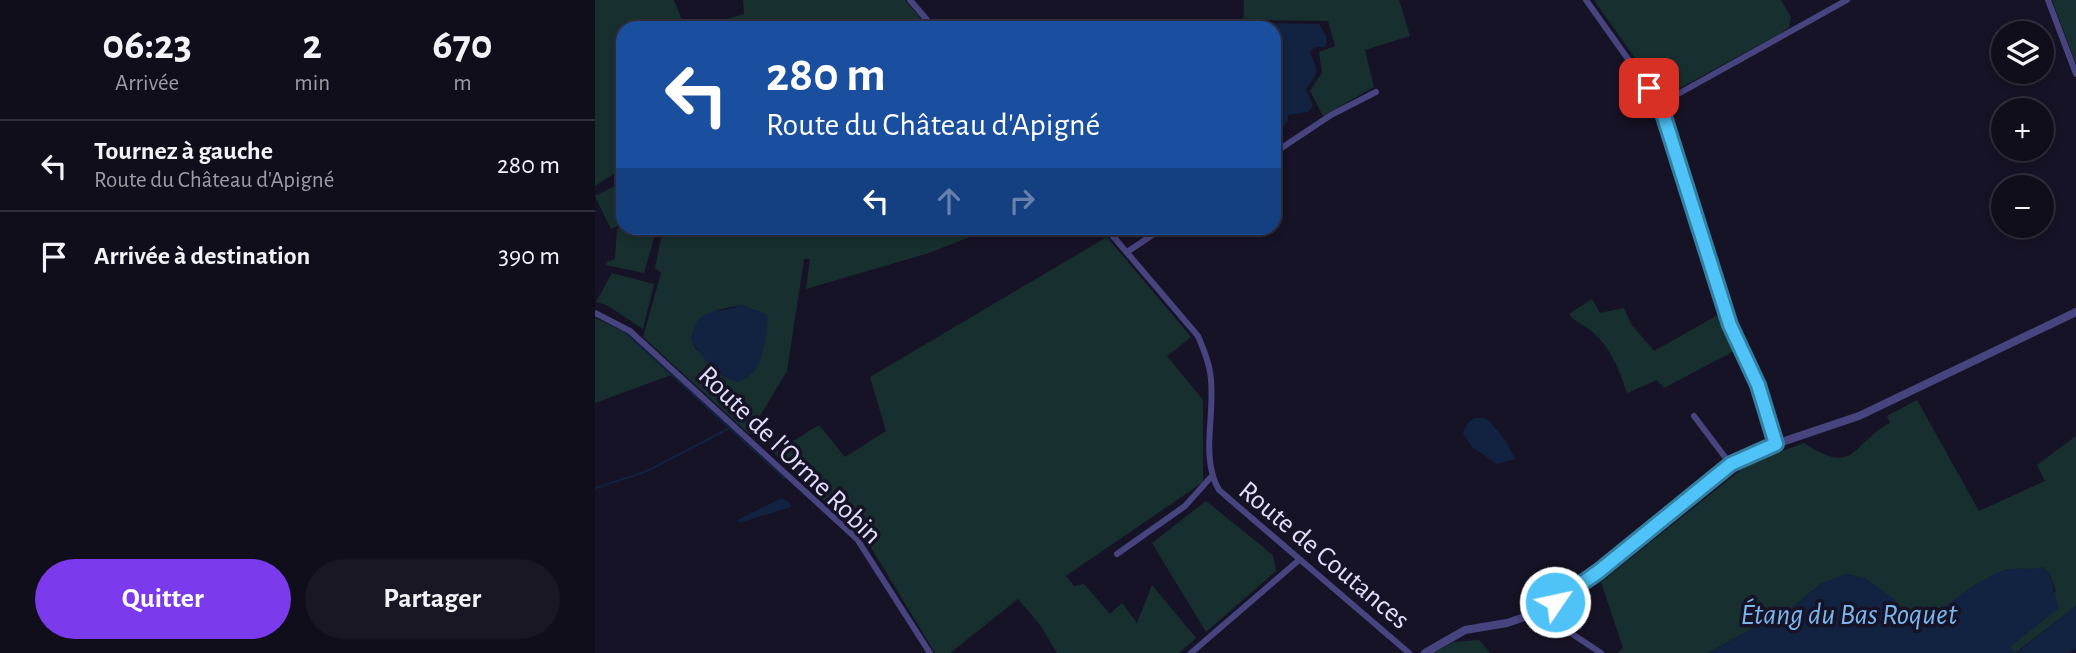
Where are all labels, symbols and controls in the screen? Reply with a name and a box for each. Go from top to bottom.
map controls [1991,21,2054,238]
button: layers [1991,21,2054,84]
text: 06:23 [102,24,192,66]
text: 2 [302,24,322,66]
text: 670 [432,24,493,66]
icon: left [651,49,742,140]
text: 280 m [766,51,886,100]
pin [1619,58,1679,118]
icon: arrive [1630,69,1668,107]
text: Arrivée [115,72,179,95]
text: min [294,72,330,95]
text: m [453,72,472,95]
button: + [1991,98,2054,161]
text: Route du Château d'Apigné [766,109,1100,141]
text: Tournez à gauche [94,138,273,164]
icon: left [35,147,73,185]
text: 280 m [497,152,560,178]
text: Route du Château d'Apigné [94,169,334,192]
button: − [1991,175,2054,238]
icon: left [857,182,895,220]
icon: ahead [930,182,968,220]
icon: right [1003,182,1041,220]
icon: arrive [35,238,73,276]
text: Arrivée à destination [94,243,310,269]
text: 390 m [498,243,560,269]
street label: Route de l'Orme Robin [693,361,887,550]
street label: Route de Coutances [1233,476,1414,635]
button: Quitter [35,559,291,639]
button: Partager [305,559,560,639]
position arrow [1518,565,1592,639]
water label: Étang du Bas Roquet [1740,598,1958,630]

